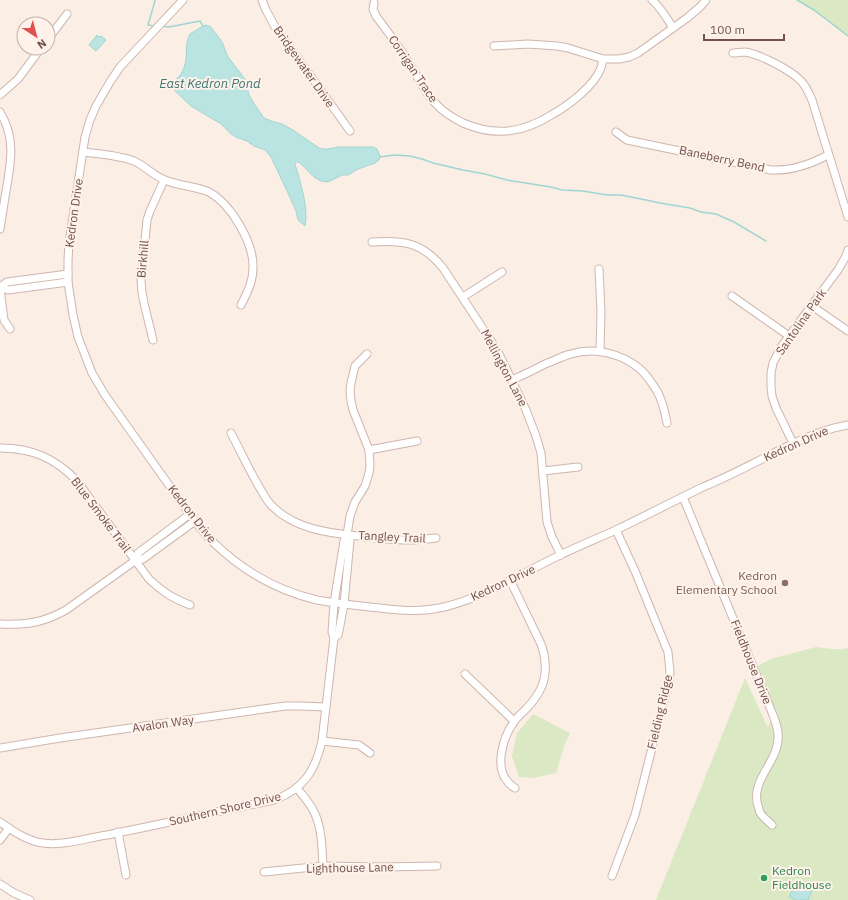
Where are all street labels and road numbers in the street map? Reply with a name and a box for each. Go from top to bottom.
street label: Bridgewater Drive [271,23,338,111]
street label: Corrigan Trace [385,32,442,106]
street label: Baneberry Bend [678,142,766,175]
street label: Kedron Drive [61,177,86,248]
street label: Birkhill [133,239,152,278]
street label: Santolina Park [772,285,829,358]
street label: Mellington Lane [478,327,531,409]
street label: Kedron Drive [761,422,831,465]
street label: Blue Smoke Trail [68,474,135,555]
street label: Kedron Drive [165,482,220,546]
street label: Tangley Trail [358,527,426,546]
street label: Kedron Drive [468,561,538,604]
street label: Fieldhouse Drive [728,617,775,707]
street label: Fielding Ridge [644,673,675,751]
street label: Avalon Way [131,712,195,735]
street label: Southern Shore Drive [168,788,283,829]
street label: Lighthouse Lane [306,859,394,876]

